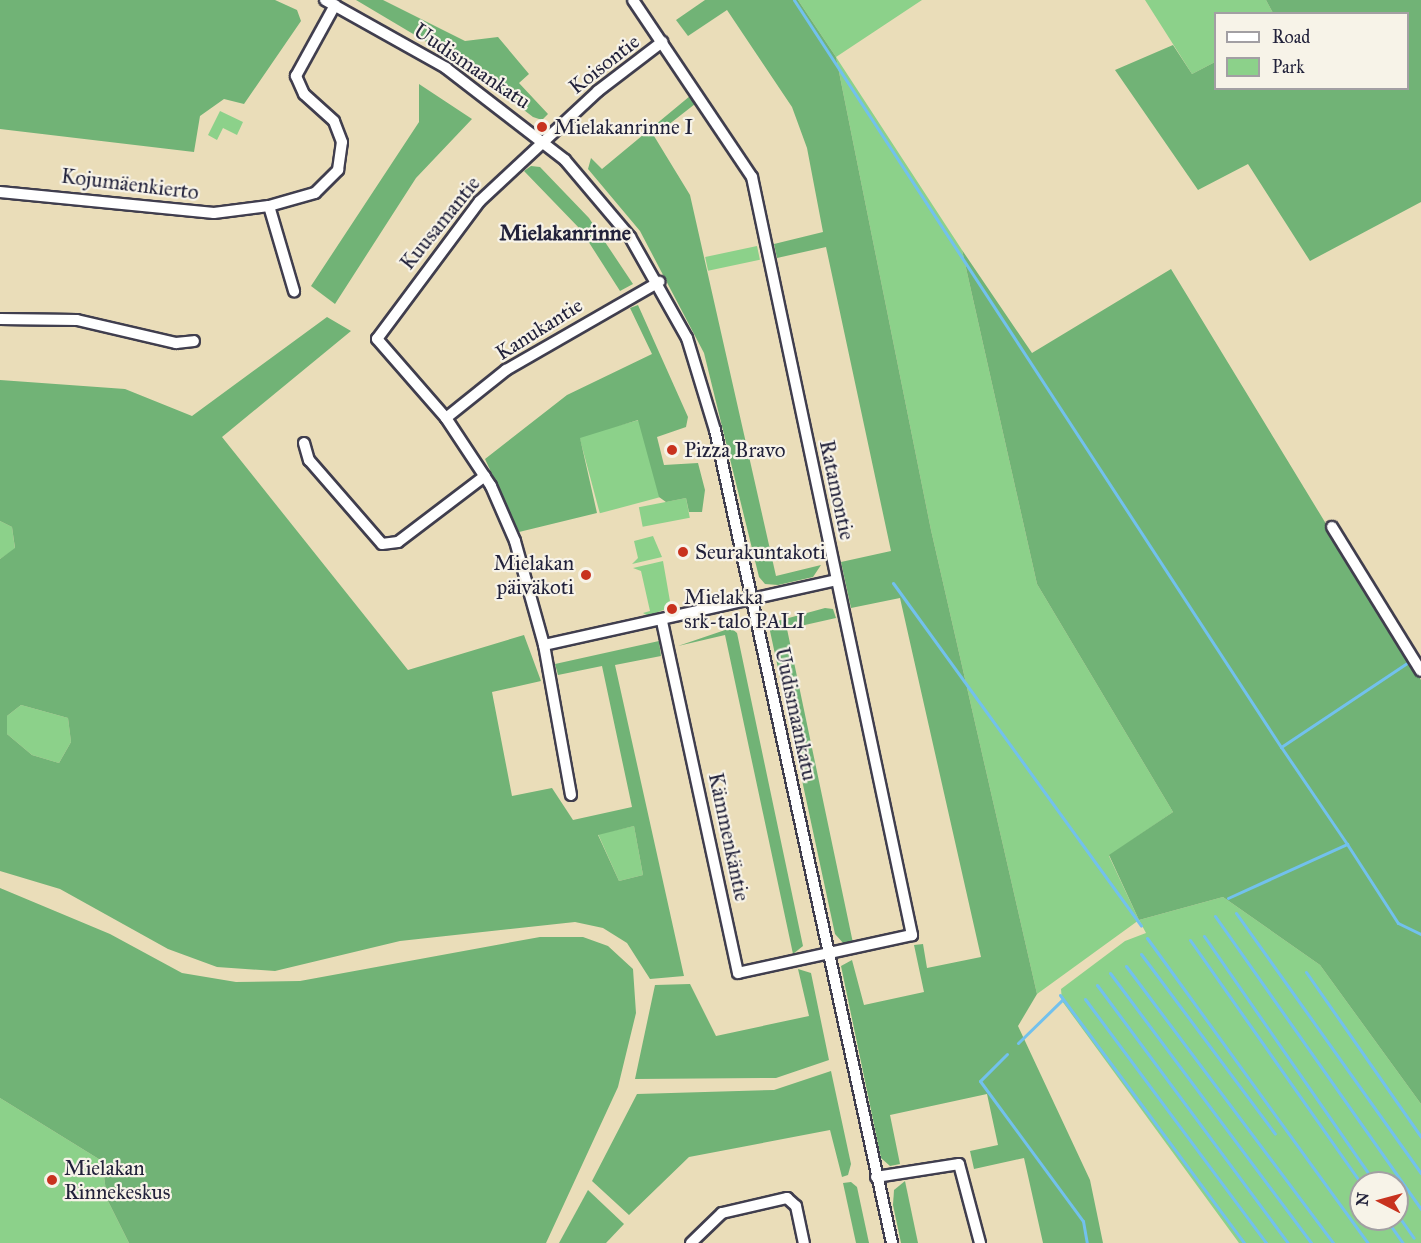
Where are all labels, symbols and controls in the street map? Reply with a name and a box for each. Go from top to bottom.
legend [1214,12,1409,90]
street label: Uudismaankatu [409,18,535,114]
text: Road [1272,26,1310,48]
street label: Koisontie [564,29,644,99]
text: Park [1272,56,1305,78]
place label: Mielakanrinne I [554,114,693,140]
marker: Mielakanrinne I [535,120,549,134]
street label: Kojumäenkierto [60,163,200,205]
street label: Kuusamantie [395,171,485,275]
district label: Mielakanrinne [499,220,631,246]
street label: Kanukantie [491,292,587,366]
place label: Pizza Bravo [684,437,786,463]
street label: Ratamontie [814,438,860,542]
marker: Pizza Bravo [665,443,679,457]
place label: Seurakuntakoti [695,539,826,565]
marker: Seurakuntakoti [676,545,690,559]
place label: Mielakan päiväkoti [493,550,574,600]
marker: Mielakan päiväkoti [579,568,593,582]
place label: Mielakka srk-talo PALI [684,584,805,634]
marker: Mielakka srk-talo PALI [665,602,679,616]
street label: Uudismaankatu [770,645,822,783]
street label: Kämmenkäntie [703,770,755,904]
place label: Mielakan Rinnekeskus [64,1155,170,1205]
north arrow [1349,1171,1409,1231]
marker: Mielakan Rinnekeskus [45,1173,59,1187]
text: N [1352,1192,1373,1207]

